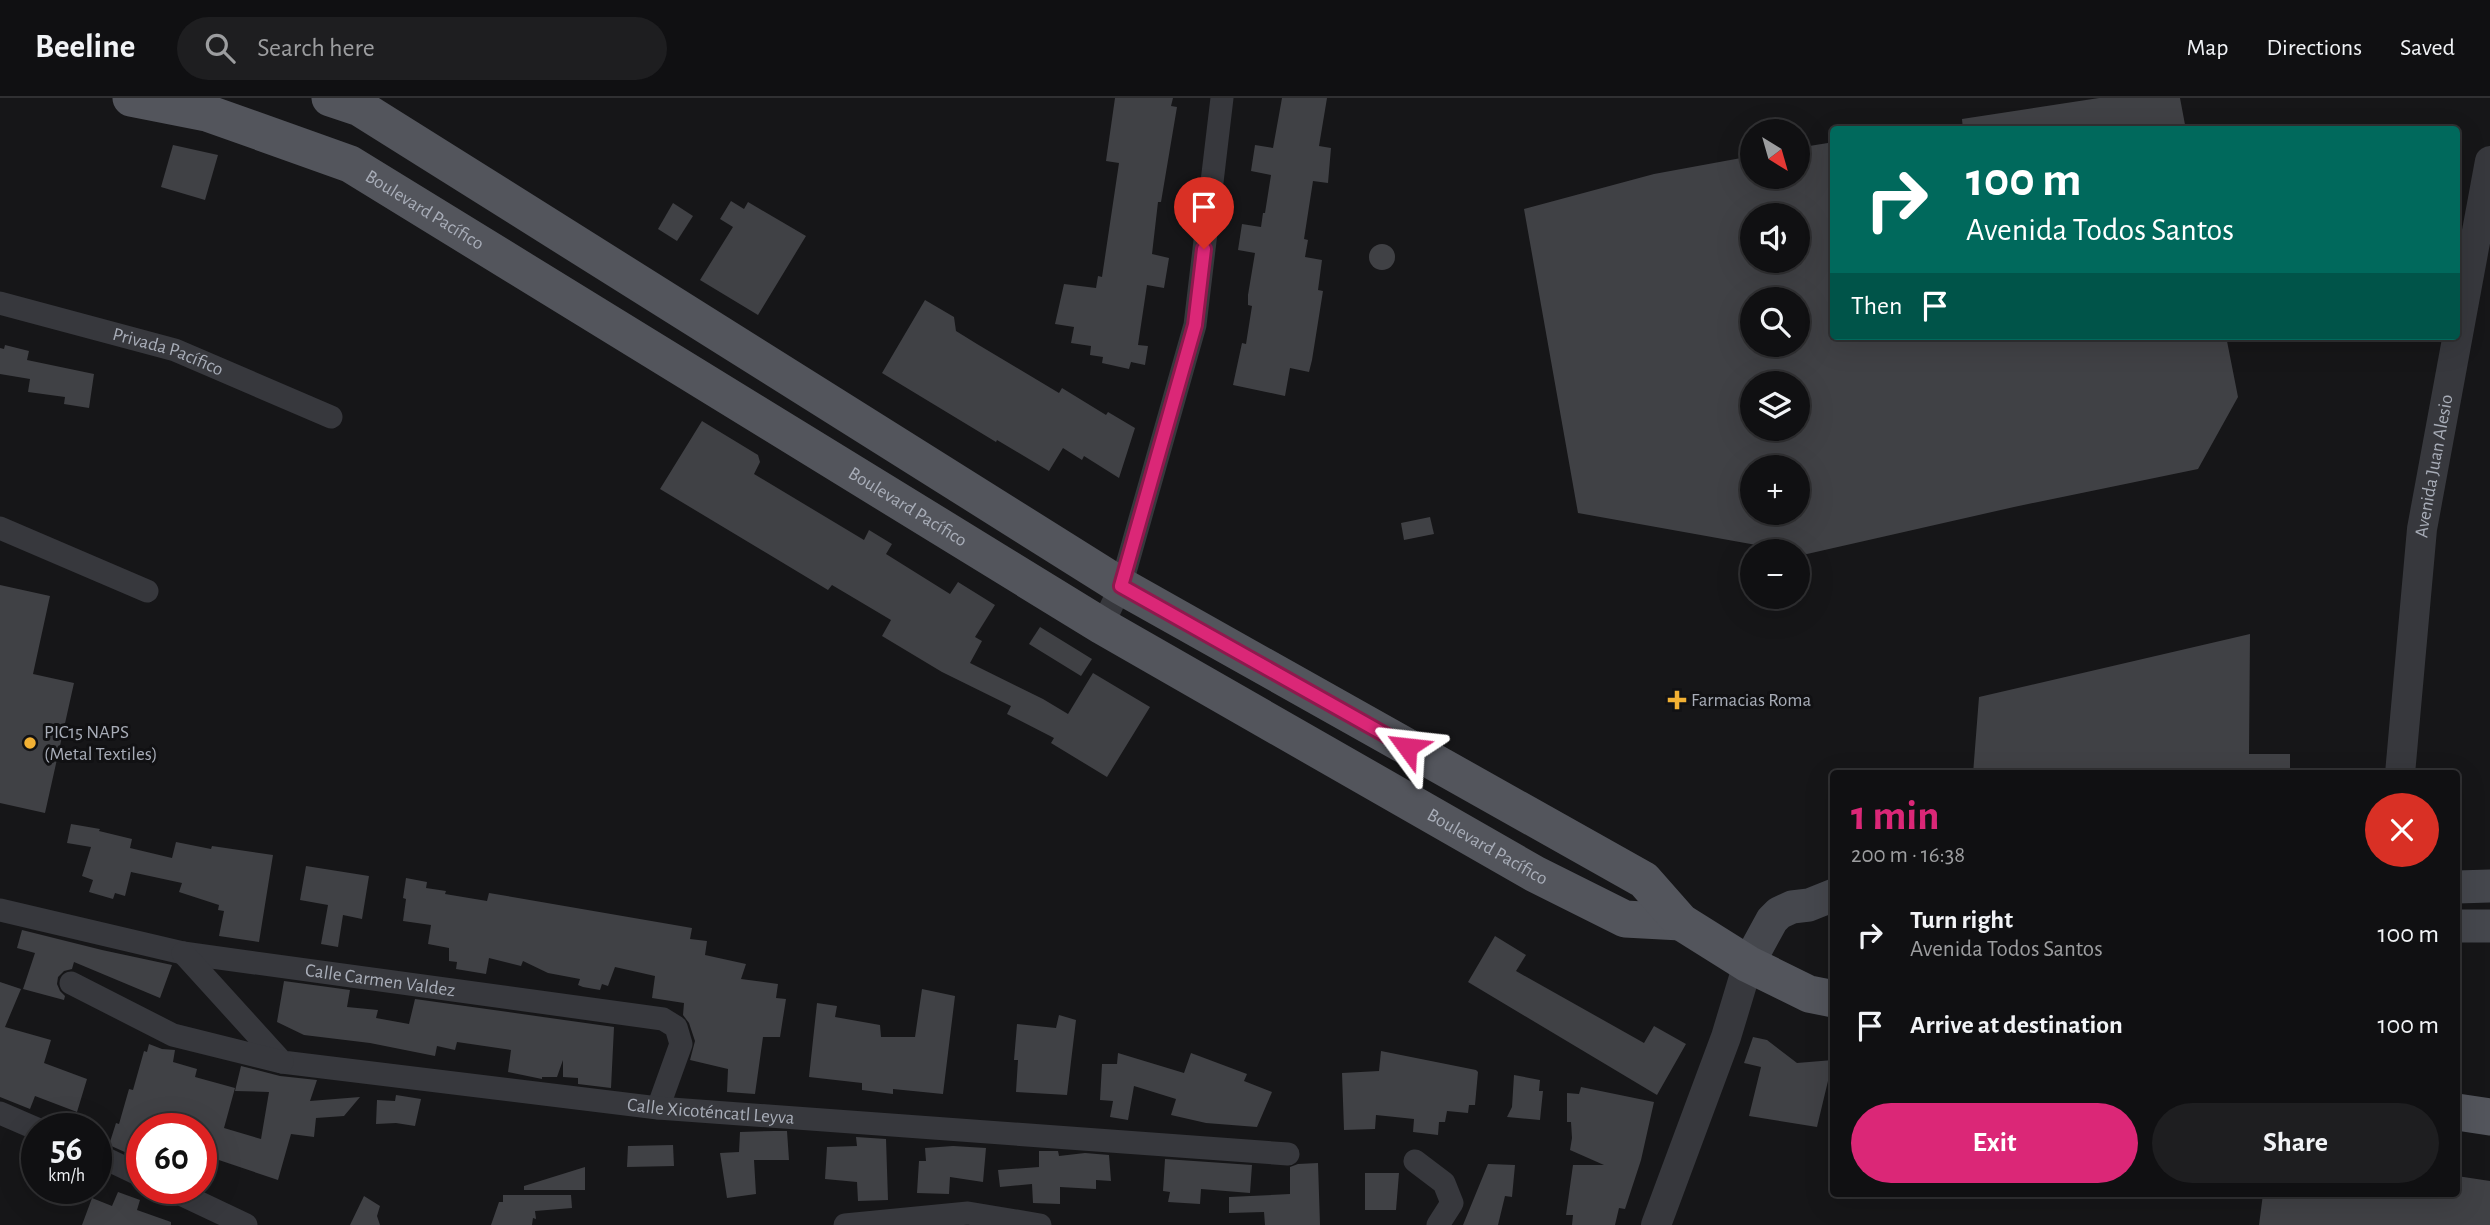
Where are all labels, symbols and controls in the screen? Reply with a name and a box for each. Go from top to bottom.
search box [177,17,667,80]
icon: search [201,29,239,67]
text: Beeline [35,31,135,64]
text: Search here [257,35,375,61]
text: Map [2186,36,2228,60]
text: Directions [2266,36,2362,60]
text: Saved [2400,36,2455,60]
north arrow [1740,119,1810,189]
map controls [1740,119,1810,609]
icon: right [1851,154,1942,245]
text: 100 m [1966,156,2082,205]
street label: Boulevard Pacífico [362,166,487,253]
pin [1174,177,1234,249]
icon: arrive [1185,188,1223,226]
button: sound [1740,203,1810,273]
text: Avenida Todos Santos [1966,214,2234,246]
button: search [1740,287,1810,357]
icon: arrive [1916,287,1954,325]
text: Then [1851,293,1902,319]
street label: Privada Pacífico [111,324,226,379]
button: layers [1740,371,1810,441]
street label: Avenida Juan Alesio [2412,393,2456,539]
button: + [1740,455,1810,525]
street label: Boulevard Pacífico [845,463,970,550]
button: − [1740,539,1810,609]
place label: Farmacias Roma [1691,691,1811,710]
marker: Farmacias Roma [1669,692,1685,708]
position arrow [1370,710,1444,784]
place label: PIC15 NAPS (Metal Textiles) [44,723,158,764]
marker: PIC15 NAPS (Metal Textiles) [22,735,38,751]
button: close [2365,793,2439,867]
text: 1 min [1851,795,1940,837]
street label: Boulevard Pacífico [1424,805,1551,888]
text: 200 m · 16:38 [1851,844,1965,867]
text: Turn right [1910,907,2013,933]
icon: right [1851,916,1889,954]
text: 100 m [2378,921,2439,947]
text: Avenida Todos Santos [1910,938,2103,961]
street label: Calle Carmen Valdez [304,960,456,1000]
icon: arrive [1851,1007,1889,1045]
text: Arrive at destination [1910,1012,2123,1038]
text: 100 m [2378,1012,2439,1038]
street label: Calle Xicoténcatl Leyva [626,1095,795,1127]
button: Exit [1851,1103,2138,1183]
button: Share [2152,1103,2439,1183]
speed limit sign: 60 [126,1113,217,1204]
text: 56 [50,1132,83,1167]
text: km/h [48,1167,85,1185]

